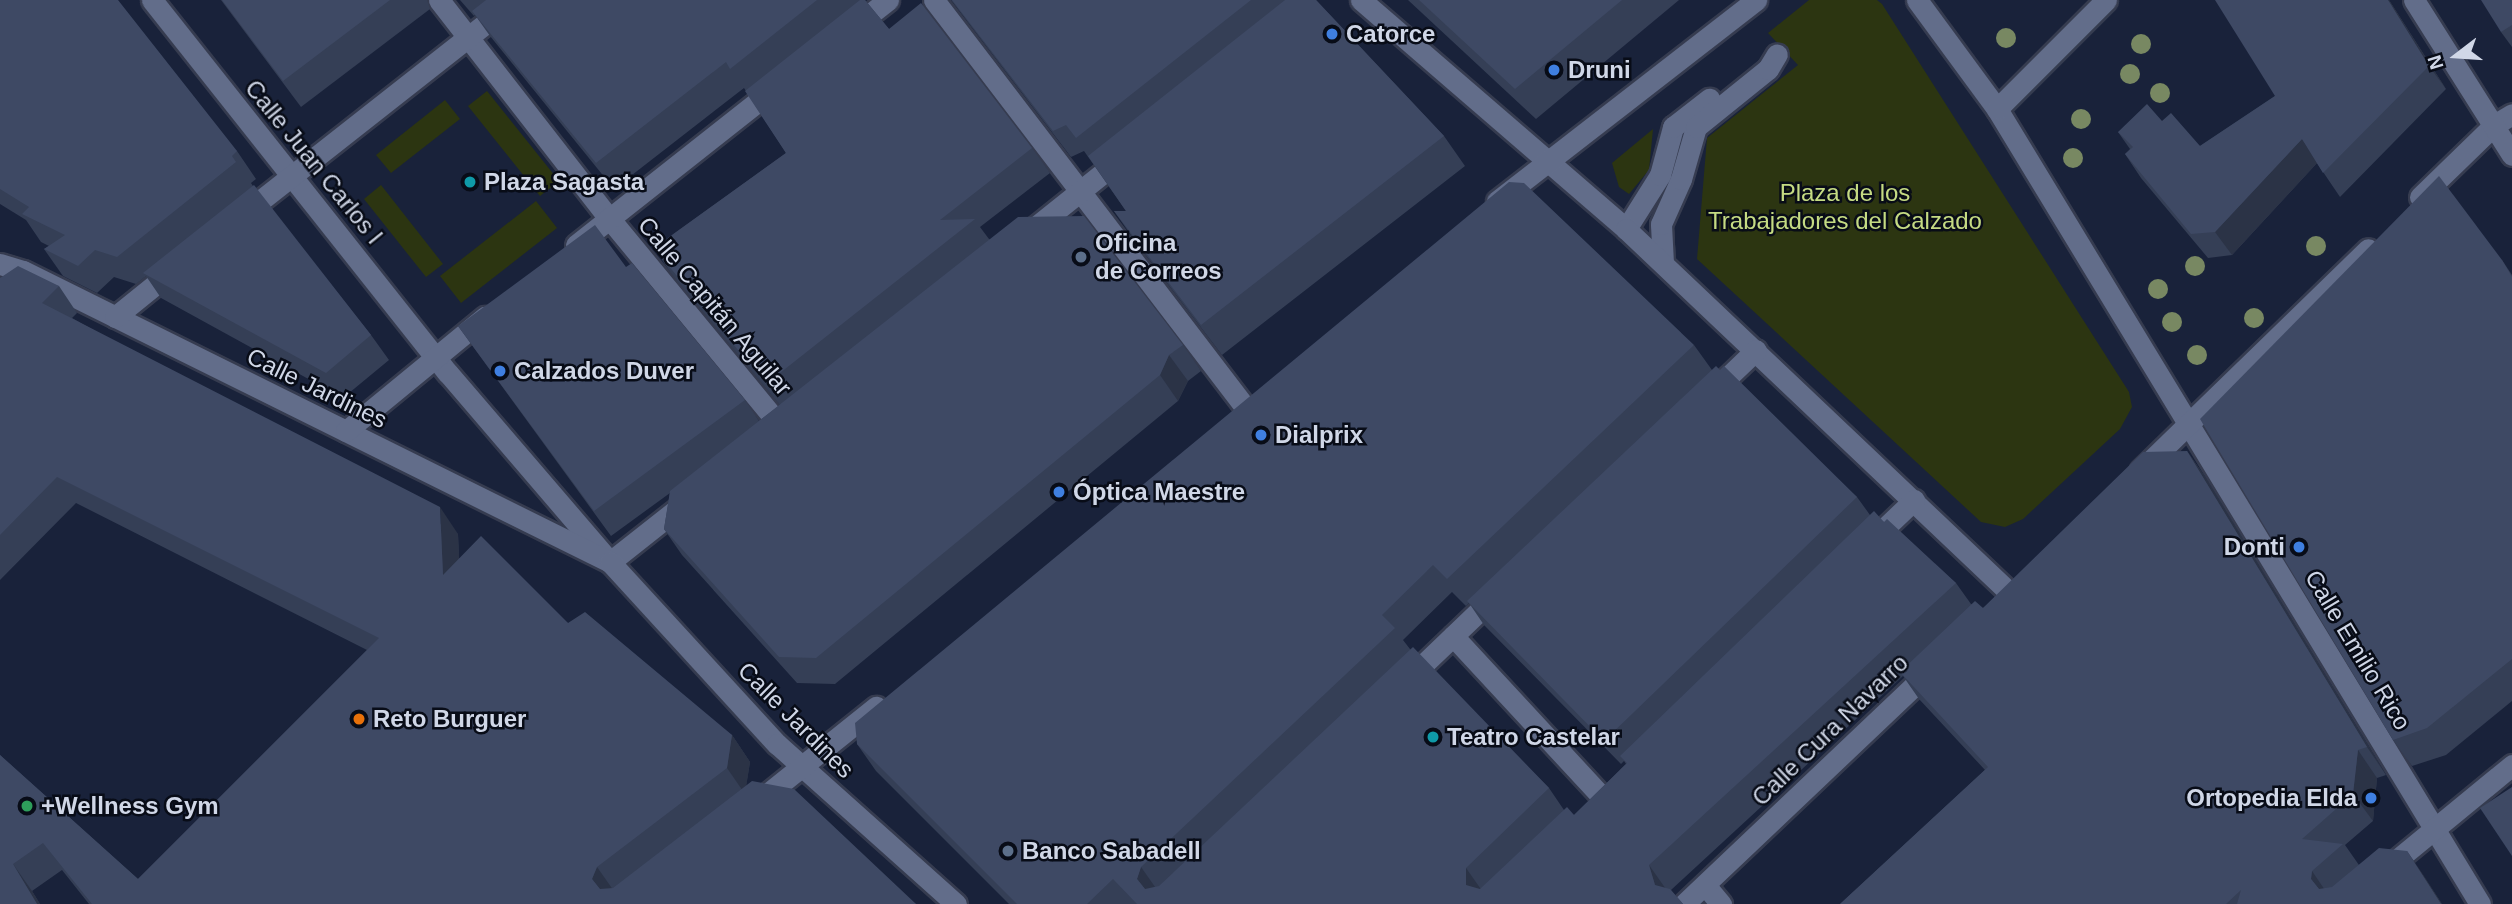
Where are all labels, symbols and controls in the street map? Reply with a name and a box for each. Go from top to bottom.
place label: Catorce [1346,20,1435,48]
north arrow [2421,21,2491,91]
marker: Catorce [1324,26,1340,42]
text: N [2423,53,2447,72]
place label: Druni [1568,56,1631,84]
marker: Druni [1546,62,1562,78]
street label: Calle Juan Carlos I [239,74,389,250]
place label: Plaza Sagasta [484,168,644,196]
marker: Plaza Sagasta [462,174,478,190]
park label: Plaza de los Trabajadores del Calzado [1708,179,1982,235]
street label: Calle Capitán Aguilar [632,210,798,402]
place label: Oficina de Correos [1095,229,1222,285]
marker: Oficina de Correos [1073,249,1089,265]
street label: Calle Jardines [242,342,392,434]
place label: Calzados Duver [514,357,694,385]
marker: Calzados Duver [492,363,508,379]
place label: Dialprix [1275,421,1363,449]
marker: Dialprix [1253,427,1269,443]
place label: Óptica Maestre [1073,478,1245,506]
marker: Óptica Maestre [1051,484,1067,500]
place label: Donti [2224,533,2285,561]
marker: Donti [2291,539,2307,555]
street label: Calle Emilio Rico [2299,565,2417,735]
street label: Calle Cura Navarro [1746,648,1914,812]
street label: Calle Jardines [732,656,860,784]
place label: Reto Burguer [373,705,526,733]
marker: Reto Burguer [351,711,367,727]
place label: Teatro Castelar [1447,723,1620,751]
marker: Teatro Castelar [1425,729,1441,745]
place label: Ortopedia Elda [2186,784,2357,812]
marker: Ortopedia Elda [2363,790,2379,806]
place label: +Wellness Gym [41,792,219,820]
marker: +Wellness Gym [19,798,35,814]
place label: Banco Sabadell [1022,837,1201,865]
marker: Banco Sabadell [1000,843,1016,859]

